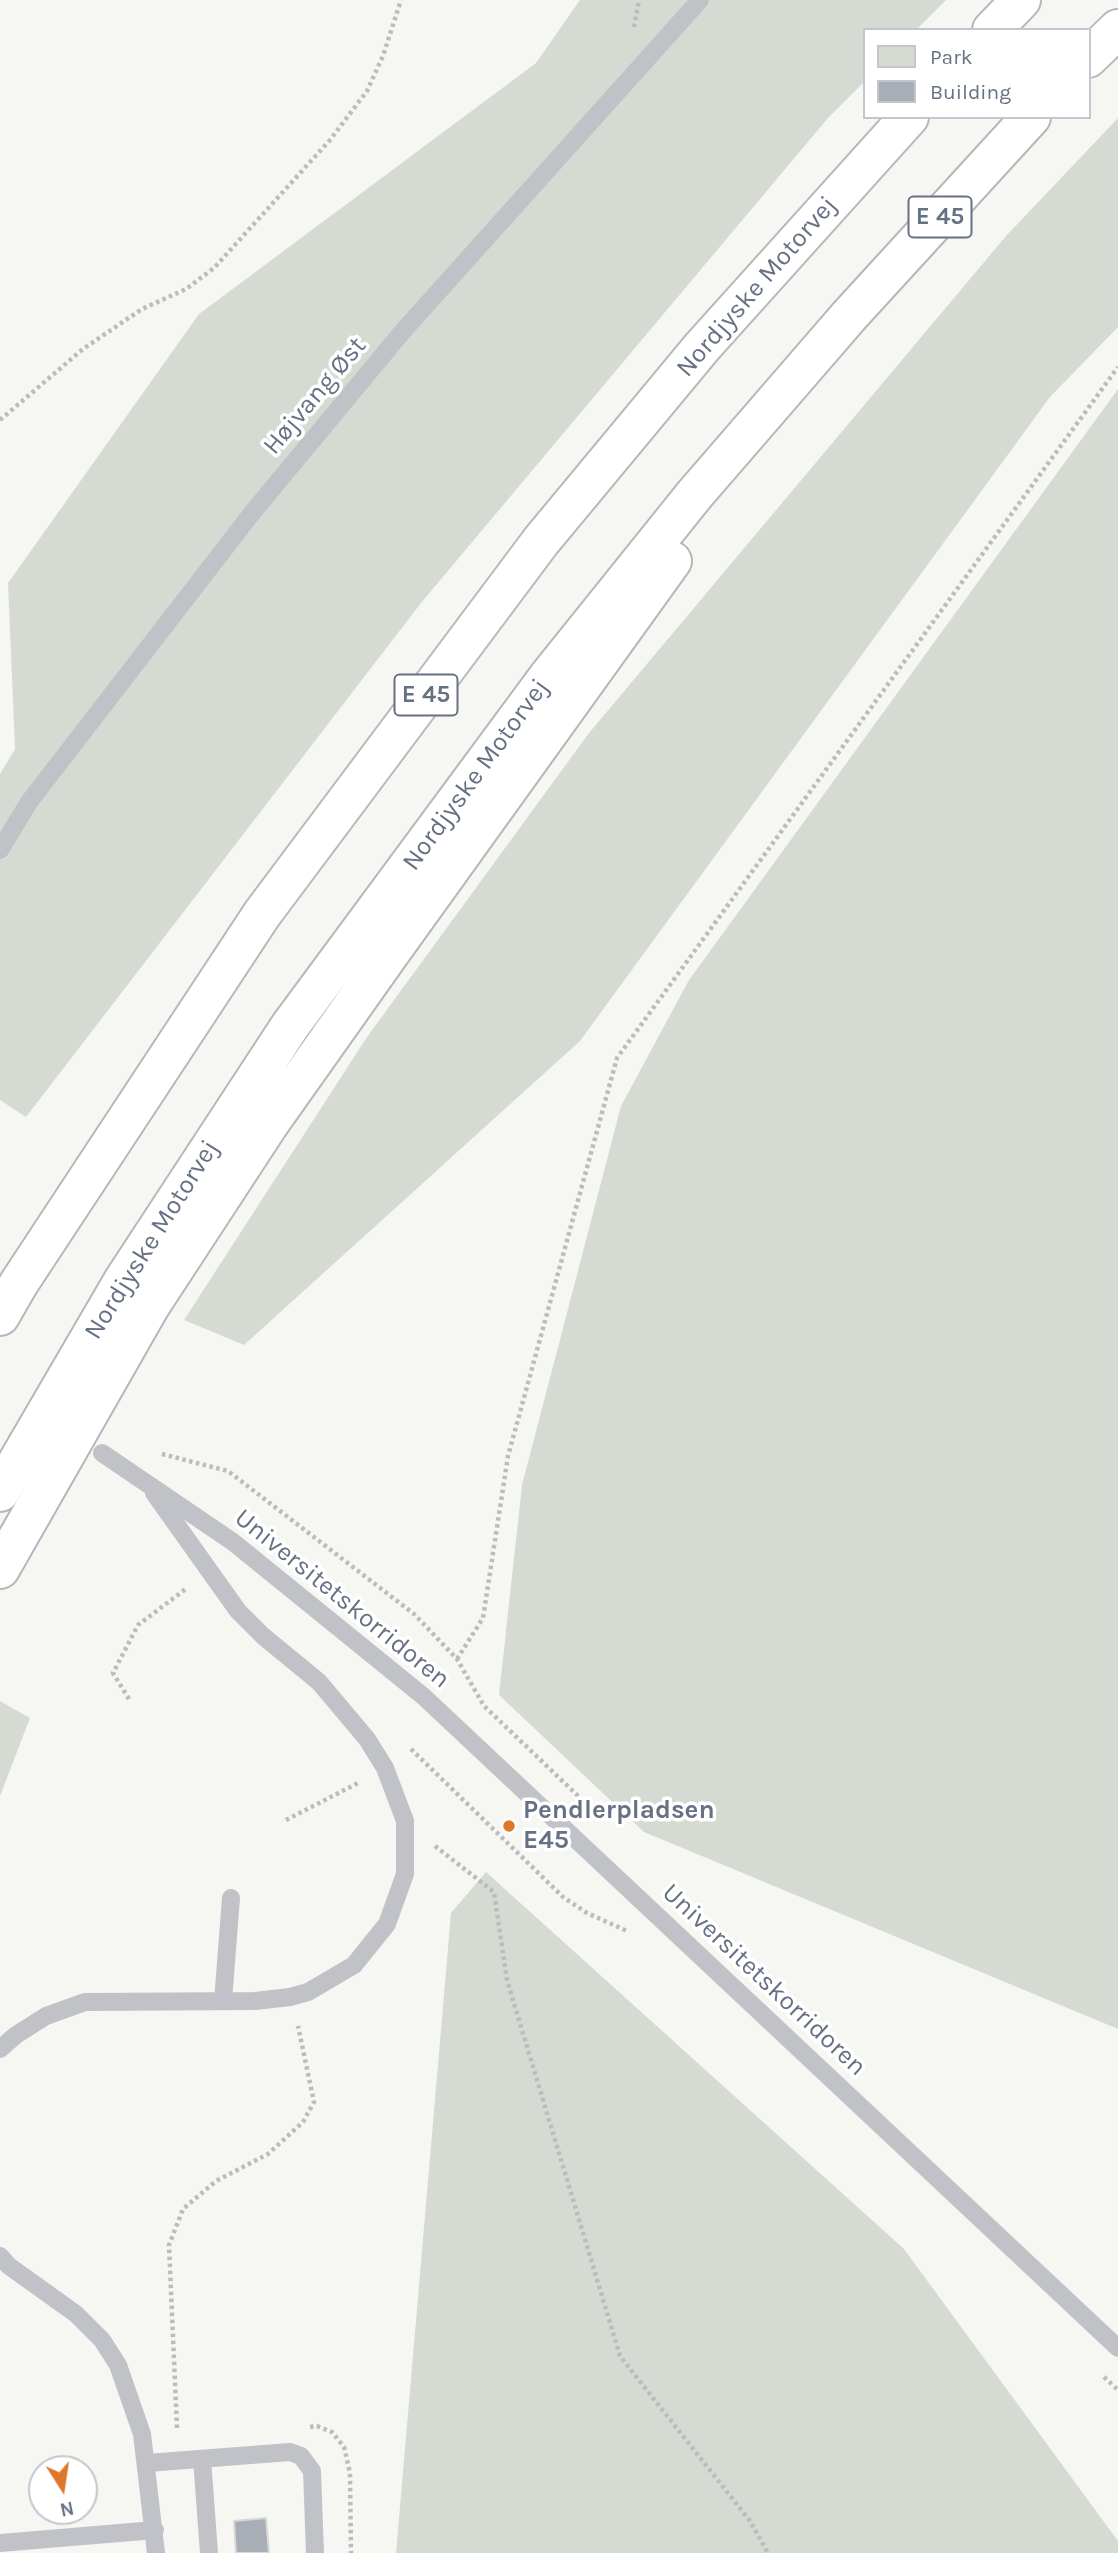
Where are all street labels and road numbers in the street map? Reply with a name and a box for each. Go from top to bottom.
street label: Nordjyske Motorvej [670,190,844,384]
road number: E 45 [908,196,972,238]
street label: Højvang Øst [257,331,373,461]
street label: Nordjyske Motorvej [396,673,556,877]
road number: E 45 [394,674,458,716]
street label: Nordjyske Motorvej [78,1135,226,1345]
street label: Universitetskorridoren [228,1503,456,1695]
street label: Universitetskorridoren [655,1877,873,2083]

